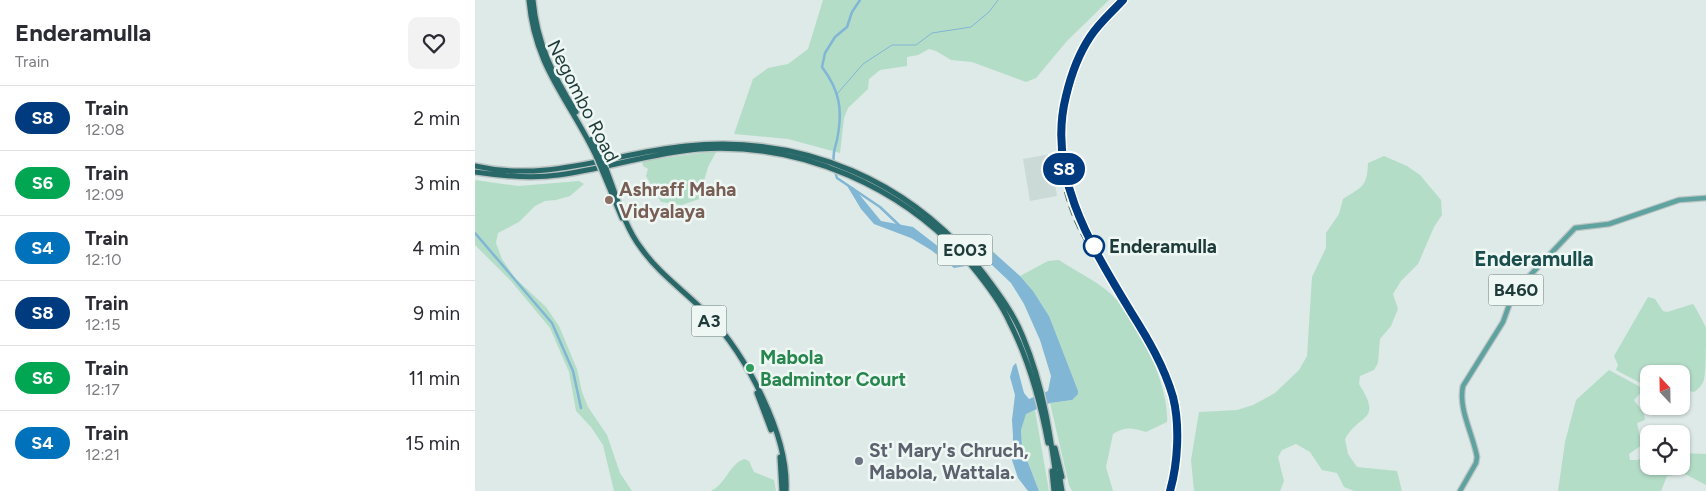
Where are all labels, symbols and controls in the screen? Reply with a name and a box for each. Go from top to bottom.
button: heart [408,17,460,69]
text: Enderamulla [15,18,151,47]
street label: Negombo Road [542,36,624,166]
text: Train [15,52,49,71]
text: Train [85,97,128,120]
text: S8 [32,107,53,129]
text: 2 min [414,107,460,130]
text: 12:08 [85,120,125,139]
line badge: S8 [1041,153,1087,185]
text: S8 [1053,158,1075,180]
text: Train [85,162,128,185]
text: S6 [32,172,53,194]
text: 3 min [414,172,460,195]
place label: Ashraff Maha Vidyalaya [619,178,736,223]
text: 12:09 [85,185,124,204]
marker: Ashraff Maha Vidyalaya [603,194,615,206]
text: Train [85,227,128,250]
road number: E003 [937,234,993,266]
marker: Enderamulla [1083,235,1105,257]
place label: Enderamulla [1109,235,1217,258]
text: S4 [31,237,54,259]
text: 4 min [412,237,460,260]
district label: Enderamulla [1474,246,1594,271]
text: 12:10 [85,250,121,269]
road number: B460 [1489,274,1543,306]
text: Train [85,292,128,315]
text: S8 [32,302,53,324]
text: 9 min [413,302,460,325]
road number: A3 [691,306,727,336]
text: 12:15 [85,315,120,334]
place label: Mabola Badmintor Court [760,346,906,391]
text: Train [85,357,128,380]
marker: Mabola Badmintor Court [744,362,756,374]
north arrow [1640,365,1690,415]
map controls [1640,365,1690,475]
text: S6 [32,367,53,389]
text: 11 min [408,367,460,390]
text: 12:17 [85,380,120,399]
text: Train [85,422,128,445]
button: locate [1640,425,1690,475]
text: S4 [31,432,54,454]
text: 15 min [405,432,460,455]
place label: St' Mary's Chruch, Mabola, Wattala. [869,439,1029,484]
text: 12:21 [85,445,120,464]
marker: St' Mary's Chruch, Mabola, Wattala. [853,455,865,467]

